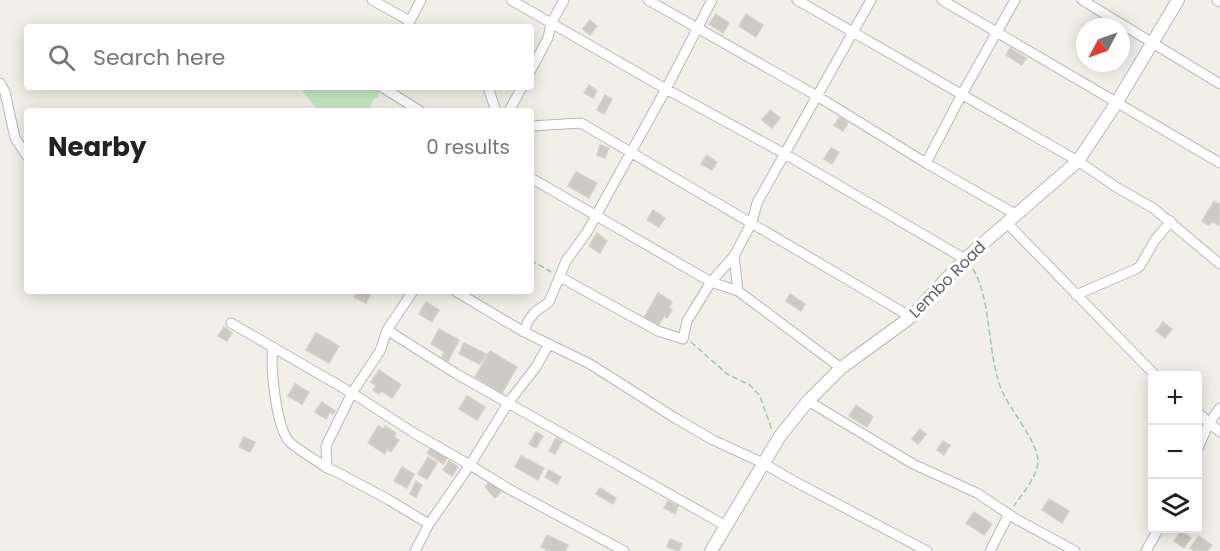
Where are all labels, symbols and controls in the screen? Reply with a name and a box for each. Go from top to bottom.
north arrow [1076,18,1130,72]
search box [24,24,534,90]
icon: search [45,41,78,74]
text: Search here [93,42,226,73]
text: Nearby [48,129,146,165]
text: 0 results [426,133,510,161]
street label: Lembo Road [904,236,991,323]
map controls [1148,371,1202,533]
button: + [1148,371,1202,425]
button: − [1148,425,1202,479]
button: layers [1148,479,1202,533]

